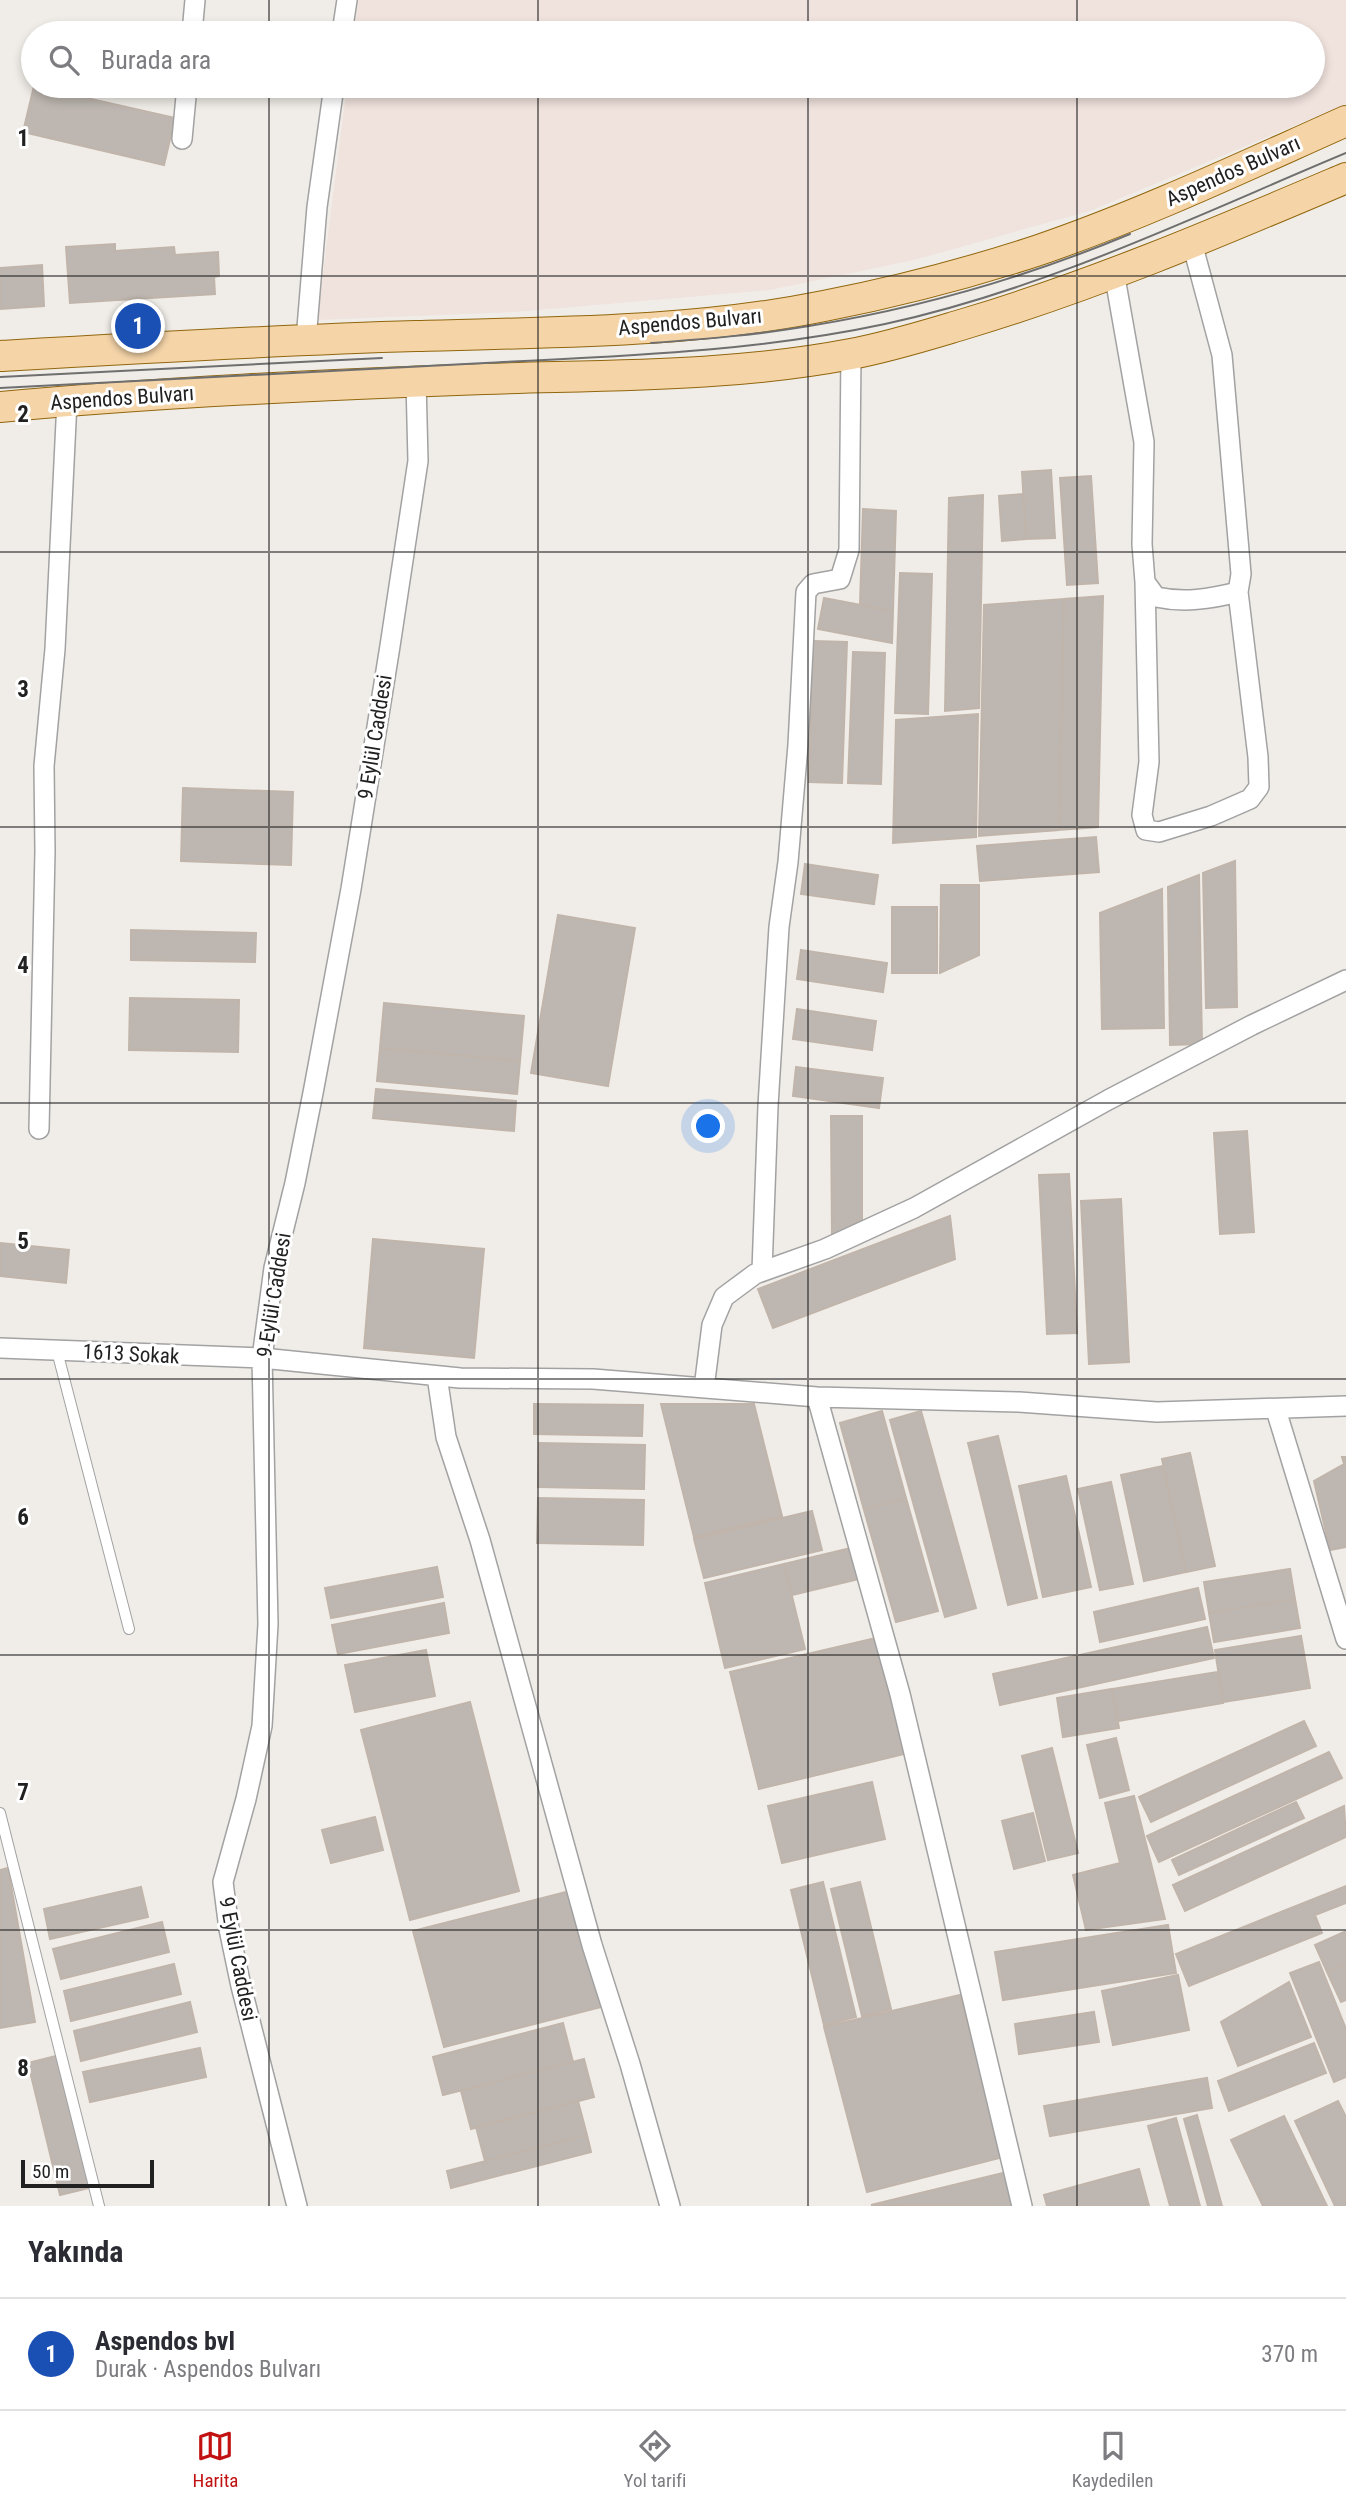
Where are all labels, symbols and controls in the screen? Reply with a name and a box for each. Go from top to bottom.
search box [21,21,1325,98]
icon: search [45,41,83,79]
text: Burada ara [101,45,211,75]
text: 1 [17,125,29,152]
street label: Aspendos Bulvarı [1162,131,1304,211]
pin: 1 [115,300,161,352]
street label: Aspendos Bulvarı [617,304,763,340]
street label: Aspendos Bulvarı [49,381,195,415]
text: 2 [17,401,29,428]
street label: 9 Eylül Caddesi [353,673,397,801]
text: 3 [17,676,29,703]
text: 4 [17,952,29,979]
your location [691,1109,725,1143]
text: 5 [17,1228,29,1255]
street label: 9 Eylül Caddesi [252,1231,296,1359]
street label: 1613 Sokak [82,1339,180,1369]
text: 6 [17,1504,29,1531]
text: 7 [17,1779,29,1806]
street label: 9 Eylül Caddesi [214,1895,262,2023]
text: 8 [17,2055,29,2082]
scale bar [21,2157,154,2189]
text: 50 m [32,2160,69,2183]
text: Yakında [28,2234,123,2269]
text: Aspendos bvl [95,2326,235,2356]
text: 1 [45,2341,57,2368]
text: 370 m [1261,2341,1318,2368]
text: Durak · Aspendos Bulvarı [95,2356,321,2383]
tab: Harita [193,2427,238,2492]
tab: Yol tarifi [624,2427,686,2492]
tab: Kaydedilen [1072,2427,1153,2492]

